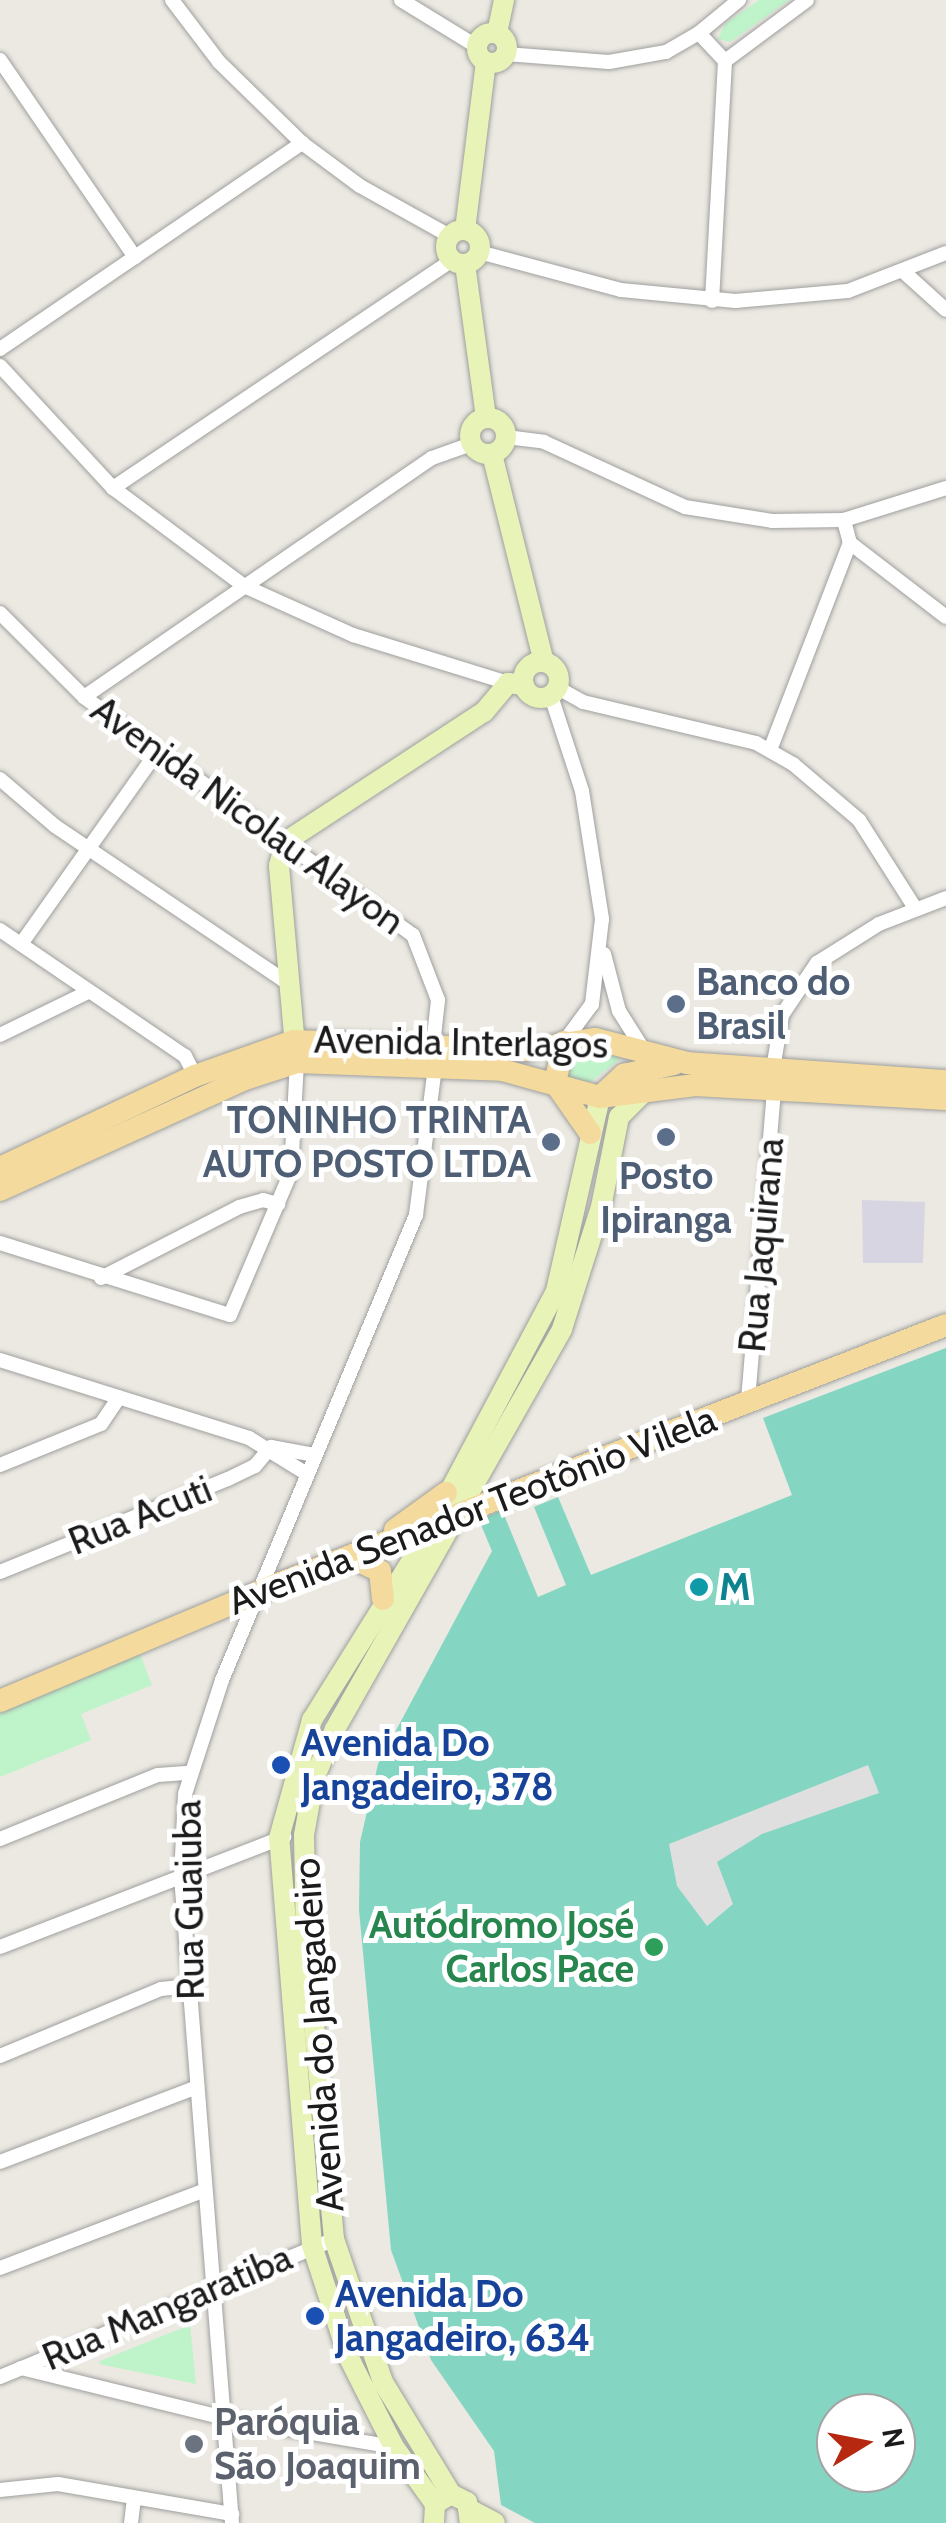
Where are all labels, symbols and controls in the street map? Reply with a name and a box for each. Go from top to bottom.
street label: Avenida Nicolau Alayon [83,686,413,944]
place label: Banco do Brasil [696,959,850,1048]
marker: Banco do Brasil [665,993,687,1015]
street label: Avenida Interlagos [314,1017,608,1067]
place label: TONINHO TRINTA AUTO POSTO LTDA [203,1097,531,1186]
marker: Posto Ipiranga [655,1126,677,1148]
marker: TONINHO TRINTA AUTO POSTO LTDA [540,1131,562,1153]
street label: Rua Jaquirana [729,1136,793,1354]
place label: Posto Ipiranga [600,1153,732,1242]
street label: Avenida Senador Teotônio Vilela [222,1396,722,1624]
street label: Rua Acuti [62,1466,218,1564]
place label: M [719,1564,751,1610]
marker: M [688,1576,710,1598]
place label: Avenida Do Jangadeiro, 378 [301,1720,554,1810]
marker: Avenida Do Jangadeiro, 378 [270,1754,292,1776]
street label: Rua Guaiuba [164,1800,214,2000]
street label: Avenida do Jangadeiro [283,1857,353,2213]
place label: Autódromo José Carlos Pace [369,1902,634,1992]
marker: Autódromo José Carlos Pace [643,1936,665,1958]
street label: Rua Mangaratiba [36,2234,298,2380]
place label: Avenida Do Jangadeiro, 634 [335,2271,590,2360]
marker: Avenida Do Jangadeiro, 634 [304,2305,326,2327]
north arrow [816,2393,916,2493]
place label: Paróquia São Joaquim [214,2399,421,2488]
text: N [875,2425,912,2451]
marker: Paróquia São Joaquim [183,2433,205,2455]

